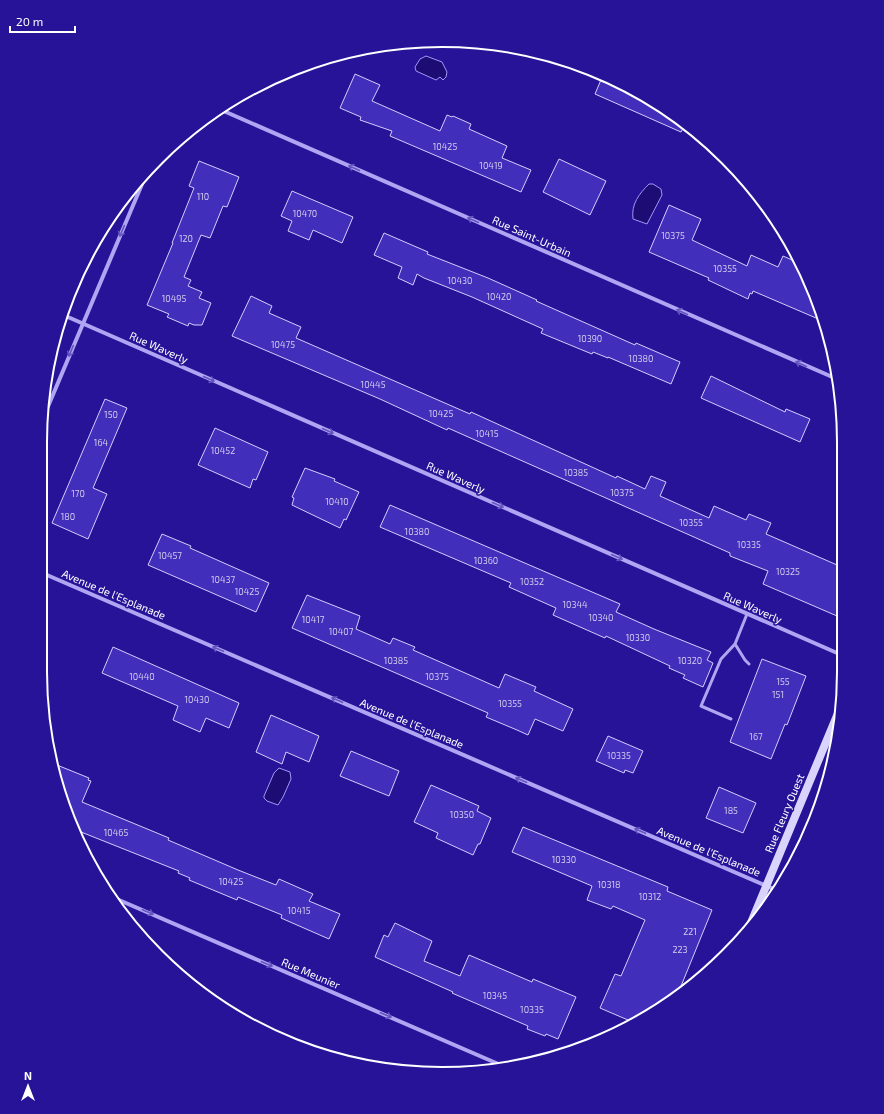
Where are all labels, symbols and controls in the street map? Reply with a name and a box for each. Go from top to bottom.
scale bar [10,8,75,34]
text: 20 m [16,14,43,28]
house number: 10425 [433,141,457,152]
house number: 10419 [479,160,503,171]
one-way arrow [349,164,361,171]
house number: 110 [197,191,209,202]
house number: 10470 [293,208,317,219]
street label: Rue Saint-Urbain [491,213,573,259]
one-way arrow [468,216,480,223]
one-way arrow [117,225,125,237]
house number: 10375 [661,230,685,241]
house number: 120 [179,233,193,244]
house number: 10355 [713,263,737,274]
house number: 10430 [448,275,472,286]
house number: 10420 [486,291,512,302]
house number: 10495 [162,293,186,304]
one-way arrow [677,307,689,315]
street label: Rue Waverly [128,328,190,366]
house number: 10390 [578,333,602,344]
house number: 10475 [271,339,295,350]
one-way arrow [67,345,75,357]
house number: 10380 [629,353,653,364]
one-way arrow [796,360,808,367]
one-way arrow [202,376,214,383]
house number: 10445 [361,379,386,390]
house number: 10425 [429,408,453,419]
house number: 150 [104,409,118,420]
one-way arrow [321,428,333,435]
house number: 10415 [476,428,499,439]
house number: 164 [94,437,109,448]
house number: 10452 [211,445,235,456]
street label: Rue Waverly [425,458,487,496]
house number: 10385 [564,467,588,478]
house number: 10375 [610,487,634,498]
house number: 170 [71,488,85,499]
house number: 10410 [325,496,349,507]
one-way arrow [492,502,504,509]
house number: 180 [61,511,75,522]
house number: 10355 [679,517,703,528]
house number: 10380 [405,526,429,537]
house number: 10335 [737,539,761,550]
house number: 10457 [158,550,182,561]
one-way arrow [611,554,623,561]
house number: 10360 [474,555,498,566]
street label: Avenue de l'Esplanade [60,566,168,622]
house number: 10325 [776,566,800,577]
house number: 10437 [211,574,235,585]
house number: 10352 [520,576,544,587]
house number: 10425 [235,586,259,597]
street label: Rue Waverly [722,588,784,626]
house number: 10344 [562,599,588,610]
house number: 10340 [589,612,613,623]
house number: 10417 [302,614,325,625]
house number: 10407 [329,626,354,637]
house number: 10330 [626,632,650,643]
one-way arrow [212,645,224,652]
house number: 10385 [384,655,408,666]
house number: 10320 [678,655,702,666]
house number: 10440 [129,671,155,682]
house number: 10375 [425,671,449,682]
house number: 155 [776,676,790,687]
house number: 151 [772,689,784,700]
house number: 10430 [185,694,209,705]
street label: Avenue de l'Esplanade [358,695,466,751]
one-way arrow [332,696,344,704]
house number: 10355 [498,698,522,709]
house number: 167 [749,731,763,742]
house number: 10335 [607,750,631,761]
street label: Rue Fleury Ouest [761,772,807,854]
one-way arrow [515,775,527,783]
house number: 185 [724,805,738,816]
house number: 10350 [450,809,474,820]
street label: Avenue de l'Esplanade [655,823,763,879]
house number: 10465 [104,827,128,838]
one-way arrow [635,827,647,834]
house number: 10330 [552,854,576,865]
house number: 10425 [219,876,243,887]
house number: 10318 [597,879,621,890]
house number: 10312 [639,891,661,902]
house number: 10415 [288,905,311,916]
one-way arrow [141,909,153,916]
house number: 221 [683,926,697,937]
house number: 223 [672,944,688,955]
street label: Rue Meunier [280,955,343,991]
one-way arrow [261,961,273,968]
house number: 10345 [483,990,507,1001]
house number: 10335 [520,1004,544,1015]
one-way arrow [380,1012,392,1020]
north arrow [8,1066,48,1106]
text: N [24,1069,32,1082]

